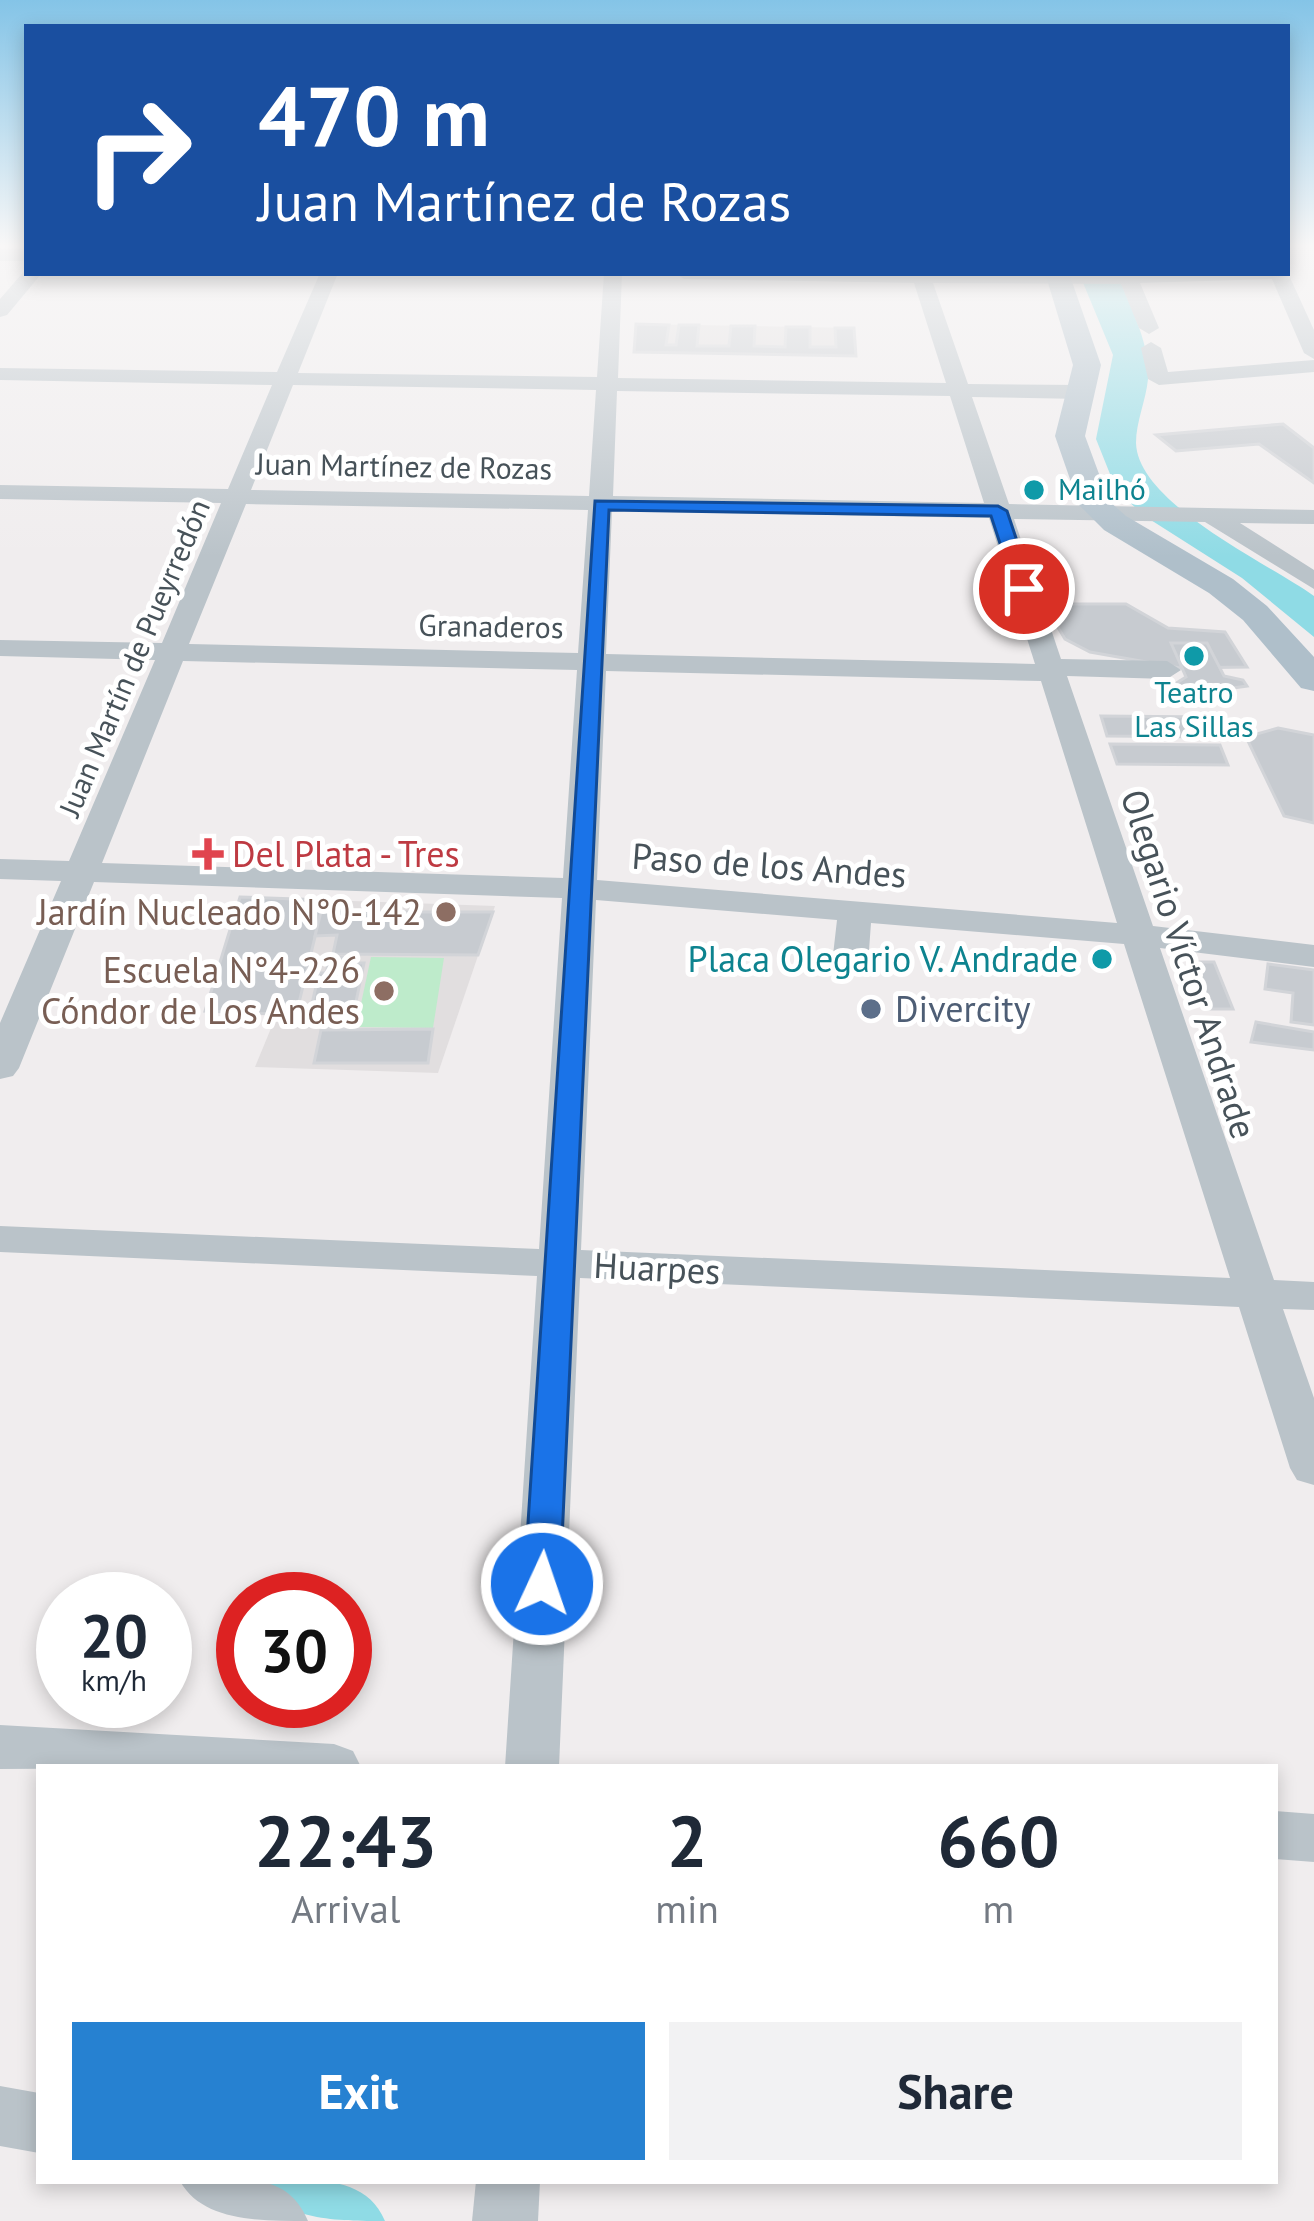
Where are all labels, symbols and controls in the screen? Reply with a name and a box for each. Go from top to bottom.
text: 470 m [258,60,490,169]
icon: right [60,72,216,228]
text: Juan Martínez de Rozas [258,166,791,236]
street label: Juan Martínez de Rozas [254,443,552,488]
place label: Mailhó [1058,469,1146,508]
marker: Mailhó [1021,477,1047,503]
street label: Juan Martín de Pueyrredón [48,493,218,824]
pin [973,538,1075,640]
icon: arrive [991,556,1057,622]
street label: Granaderos [418,605,564,646]
marker: Teatro Las Sillas [1181,643,1207,669]
place label: Teatro Las Sillas [1134,672,1254,745]
street label: Olegario Víctor Andrade [1111,783,1268,1144]
place label: Del Plata - Tres [232,830,460,877]
street label: Paso de los Andes [630,831,908,898]
marker: Del Plata - Tres [195,841,221,867]
place label: Jardín Nucleado N°0-142 [35,888,422,935]
marker: Jardín Nucleado N°0-142 [433,899,459,925]
place label: Placa Olegario V. Andrade [688,935,1078,982]
place label: Escuela N°4-226 Cóndor de Los Andes [41,946,360,1034]
marker: Placa Olegario V. Andrade [1089,946,1115,972]
marker: Escuela N°4-226 Cóndor de Los Andes [371,978,397,1004]
place label: Divercity [895,985,1031,1032]
marker: Divercity [858,996,884,1022]
street label: Huarpes [593,1241,721,1294]
position arrow [479,1521,605,1647]
speed limit sign: 30 [216,1572,372,1728]
text: 20 [80,1596,148,1674]
text: km/h [81,1660,147,1699]
text: 22:43 [254,1794,437,1887]
text: 2 [667,1794,708,1887]
text: 660 [937,1794,1060,1887]
text: Arrival [291,1883,400,1934]
text: min [655,1883,719,1934]
text: m [983,1883,1014,1934]
button: Exit [72,2022,645,2160]
button: Share [669,2022,1242,2160]

